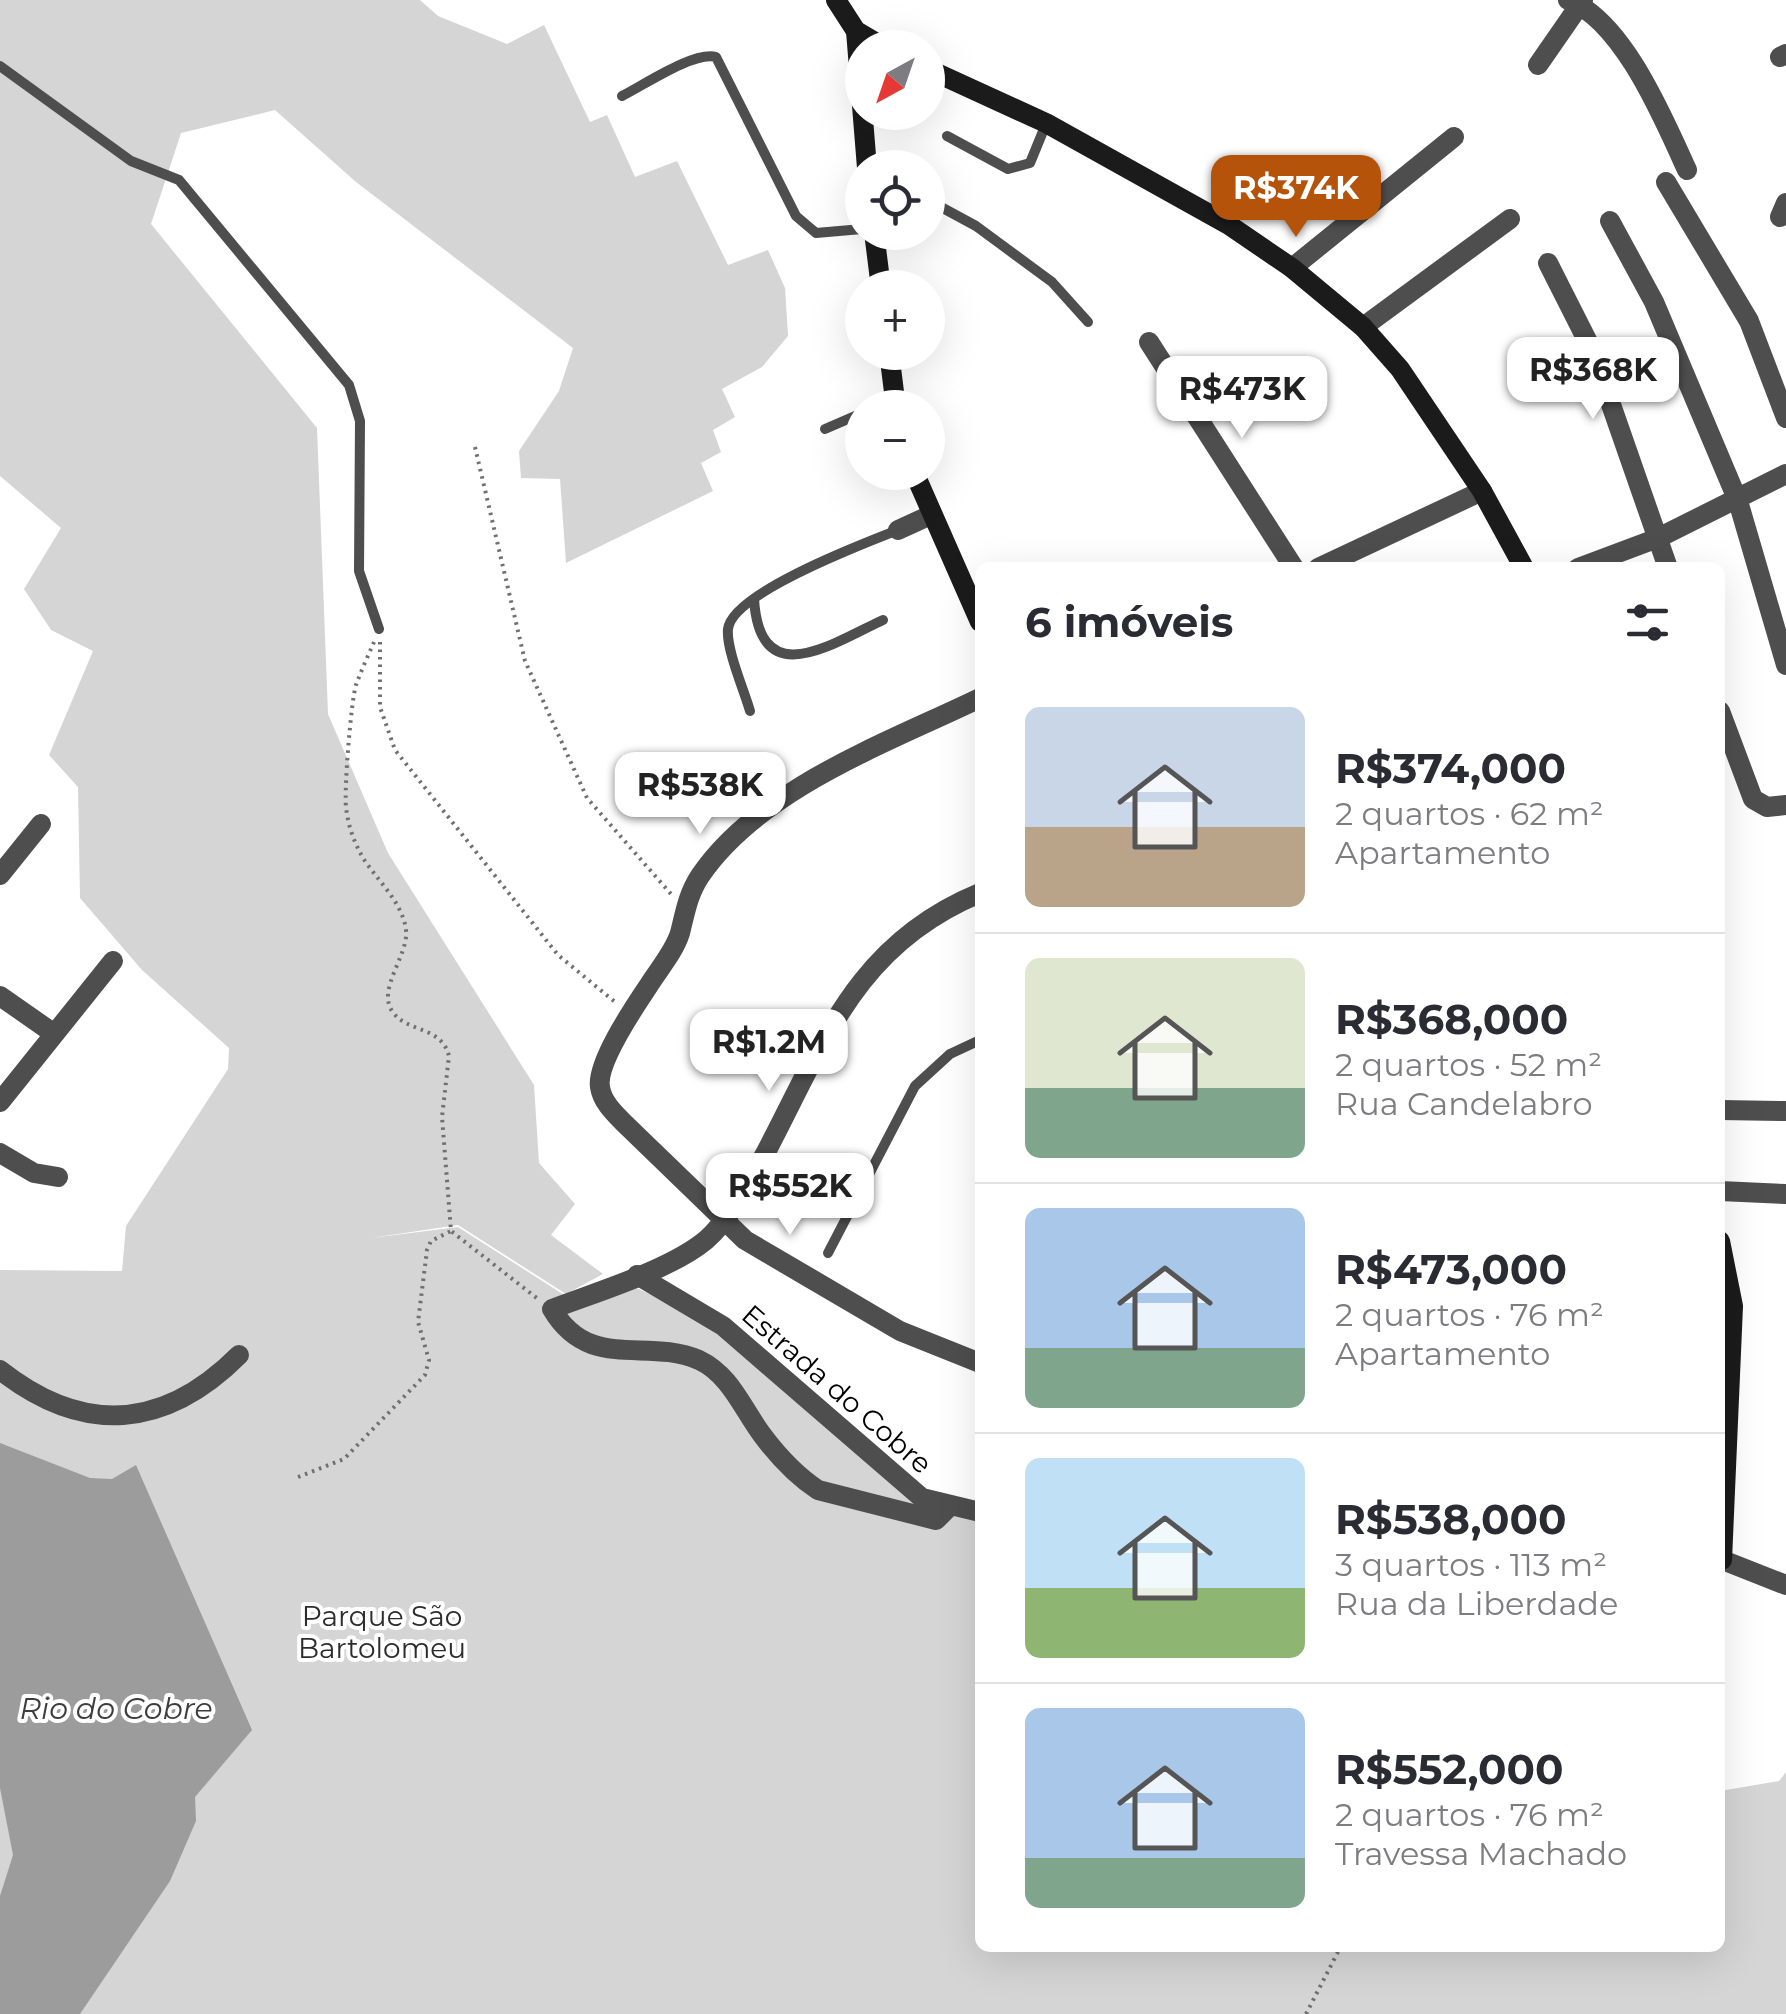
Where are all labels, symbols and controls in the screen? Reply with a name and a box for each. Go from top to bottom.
north arrow [845,30,945,130]
map controls [845,30,945,490]
button: locate [845,150,945,250]
pin: R$374K [1215,155,1377,240]
text: R$374K [1233,168,1359,207]
button: + [845,270,945,370]
pin: R$368K [1512,337,1674,422]
text: R$368K [1529,350,1657,389]
pin: R$473K [1161,356,1323,441]
text: R$473K [1178,369,1306,408]
button: − [845,390,945,490]
icon: filters [1620,595,1675,650]
text: 6 imóveis [1025,596,1233,648]
text: R$374,000 [1335,742,1566,794]
icon: home [1105,747,1225,867]
pin: R$538K [619,752,781,837]
text: R$538K [637,765,763,804]
text: 2 quartos · 62 m² [1335,794,1604,833]
text: Apartamento [1335,833,1550,872]
text: R$368,000 [1335,993,1568,1045]
icon: home [1105,998,1225,1118]
pin: R$1.2M [688,1009,850,1094]
text: R$1.2M [712,1022,826,1061]
text: 2 quartos · 52 m² [1335,1045,1602,1084]
text: Rua Candelabro [1335,1084,1593,1123]
pin: R$552K [709,1153,871,1238]
text: R$552K [728,1166,852,1205]
text: R$473,000 [1335,1243,1567,1295]
icon: home [1105,1248,1225,1368]
text: 2 quartos · 76 m² [1335,1295,1604,1334]
street label: Estrada do Cobre [735,1297,939,1481]
text: Apartamento [1335,1334,1550,1373]
text: R$538,000 [1335,1493,1566,1545]
icon: home [1105,1498,1225,1618]
text: 3 quartos · 113 m² [1335,1545,1607,1584]
text: Rua da Liberdade [1335,1584,1618,1623]
park label: Parque São Bartolomeu [298,1599,466,1665]
water label: Rio do Cobre [19,1690,213,1727]
text: R$552,000 [1335,1743,1563,1795]
icon: home [1105,1748,1225,1868]
text: 2 quartos · 76 m² [1335,1795,1604,1834]
text: Travessa Machado [1335,1834,1627,1873]

